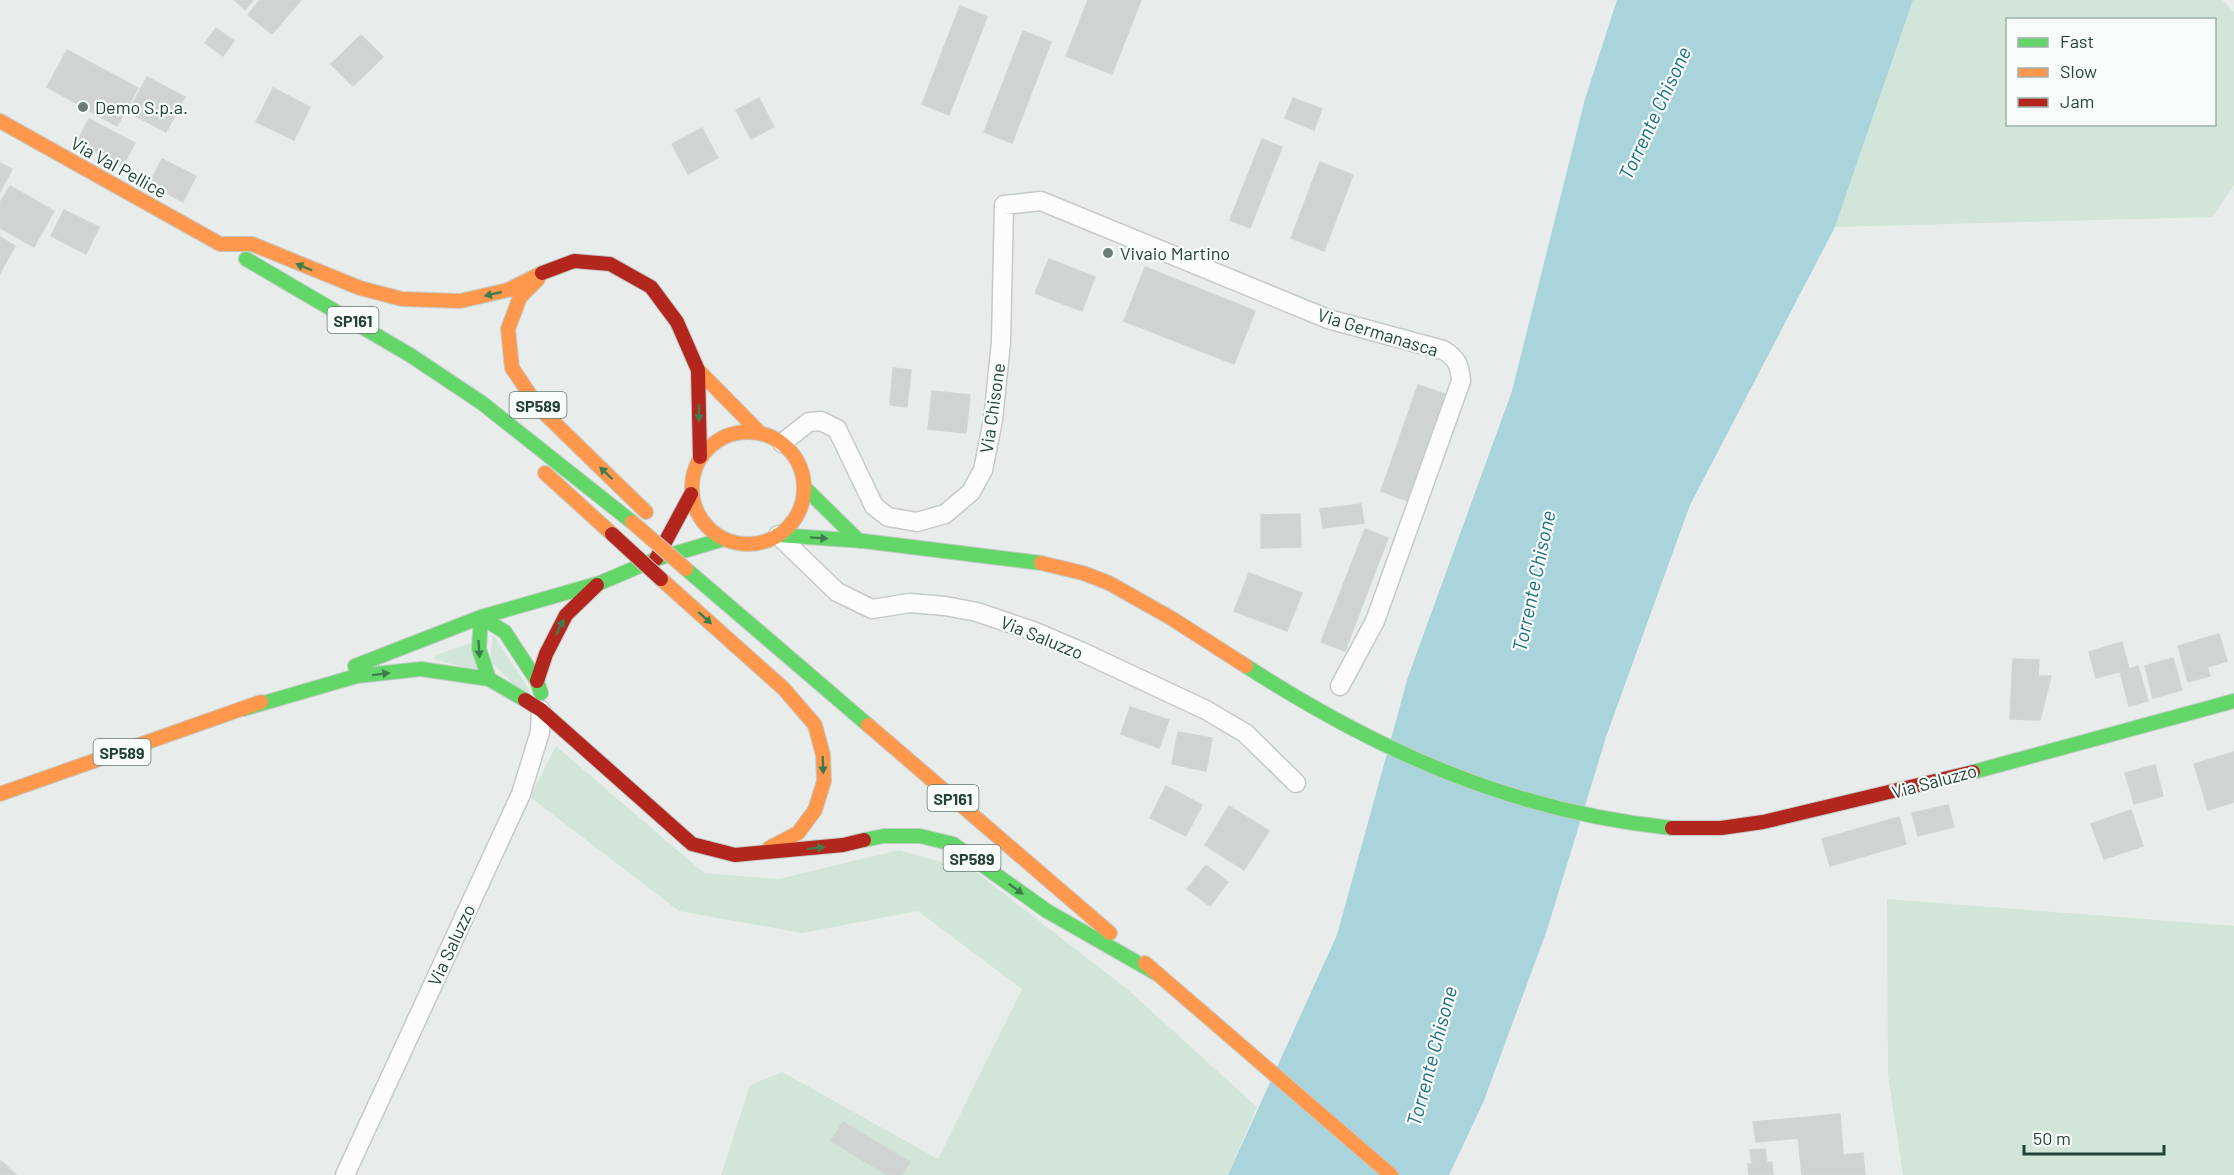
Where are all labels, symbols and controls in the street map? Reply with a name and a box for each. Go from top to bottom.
legend [2006,18,2216,126]
text: Fast [2060,30,2094,52]
water label: Torrente Chisone [1613,43,1695,183]
text: Slow [2060,60,2097,82]
text: Jam [2060,90,2094,112]
place label: Demo S.p.a. [95,96,188,118]
marker: Demo S.p.a. [76,100,90,114]
street label: Via Val Pellice [67,132,171,202]
place label: Vivaio Martino [1120,242,1230,264]
marker: Vivaio Martino [1101,246,1115,260]
one-way arrow [295,261,313,271]
one-way arrow [483,290,502,299]
street label: Via Germanasca [1315,303,1441,361]
road number: SP161 [328,307,378,333]
street label: Via Chisone [975,361,1009,455]
road number: SP589 [510,392,566,418]
one-way arrow [694,404,703,423]
one-way arrow [599,466,614,480]
water label: Torrente Chisone [1506,508,1560,654]
one-way arrow [809,534,828,543]
street label: Via Saluzzo [997,610,1087,664]
one-way arrow [697,611,712,624]
one-way arrow [555,618,565,635]
one-way arrow [474,640,483,659]
one-way arrow [371,669,390,678]
road number: SP589 [94,739,150,765]
one-way arrow [819,755,828,774]
street label: Via Saluzzo [1889,759,1979,803]
road number: SP161 [928,785,978,811]
one-way arrow [807,843,826,852]
road number: SP589 [944,845,1000,871]
one-way arrow [1007,883,1023,895]
street label: Via Saluzzo [423,901,479,989]
water label: Torrente Chisone [1401,983,1461,1129]
scale bar [2024,1118,2164,1156]
text: 50 m [2033,1127,2071,1149]

